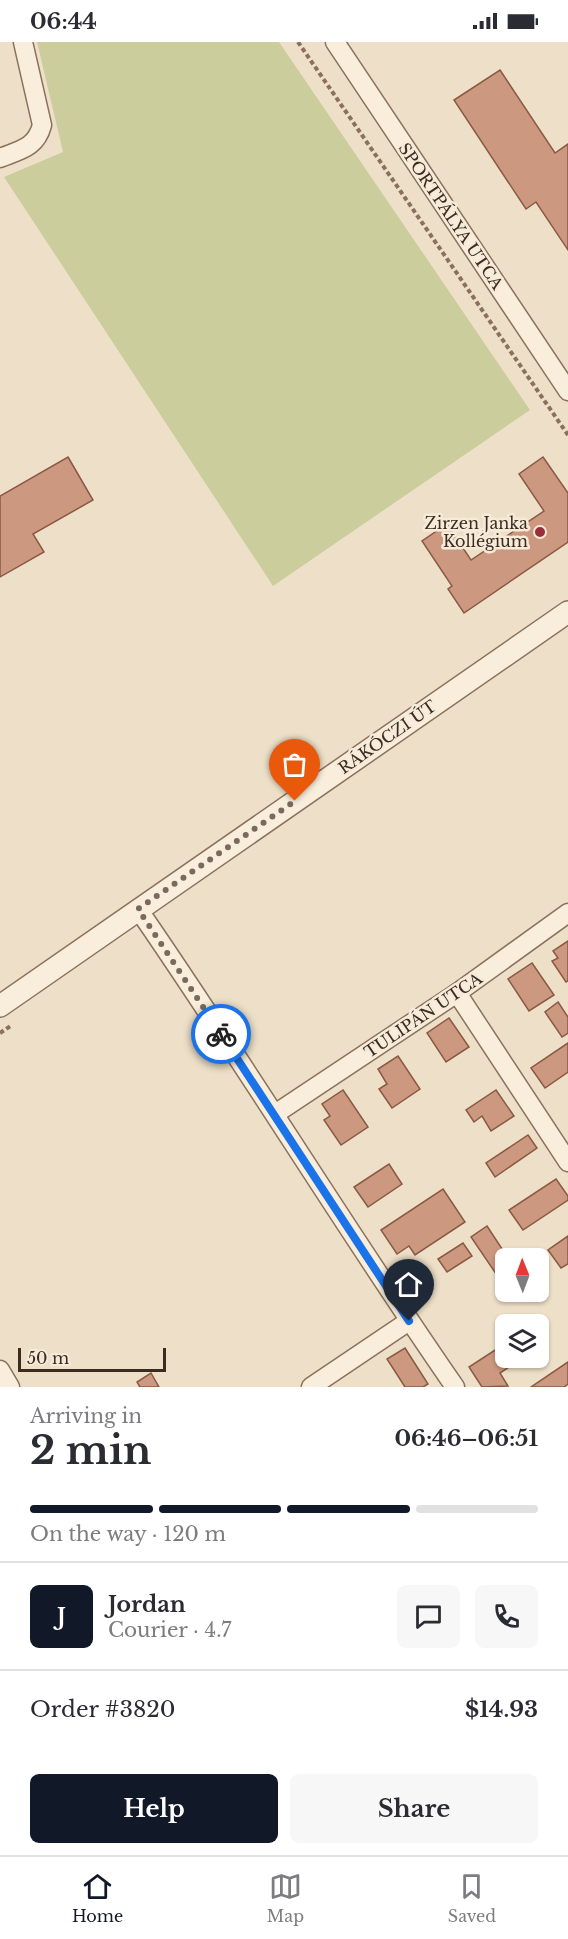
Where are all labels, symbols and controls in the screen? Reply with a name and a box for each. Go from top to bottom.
text: 06:44 [30,8,97,35]
street label: SPORTPÁLYA UTCA [394,139,508,294]
place label: Zirzen Janka Kollégium [425,513,528,551]
marker: Zirzen Janka Kollégium [533,525,547,539]
street label: RÁKÓCZI ÚT [334,696,440,778]
pin [269,739,320,801]
icon: bag [278,748,311,781]
street label: TULIPÁN UTCA [360,968,486,1062]
courier [191,1004,251,1064]
icon: bike [205,1018,238,1051]
north arrow [495,1248,549,1302]
map controls [495,1248,549,1368]
pin [383,1259,434,1321]
icon: home [392,1268,425,1301]
button: layers [495,1314,549,1368]
scale bar [18,1345,166,1372]
text: 50 m [27,1348,69,1368]
text: Arriving in [30,1404,142,1428]
text: 06:46–06:51 [394,1425,538,1452]
text: 2 min [30,1426,151,1475]
text: On the way · 120 m [30,1522,226,1546]
button: chat [397,1585,460,1648]
button: phone [475,1585,538,1648]
text: Jordan [108,1591,186,1618]
text: J [57,1603,66,1630]
text: Courier · 4.7 [108,1618,231,1642]
text: Order #3820 [30,1696,176,1723]
text: $14.93 [465,1696,538,1723]
button: Help [30,1774,278,1843]
button: Share [290,1774,538,1843]
tab: Home [72,1870,123,1926]
tab: Map [267,1870,304,1926]
tab: Saved [448,1870,496,1926]

